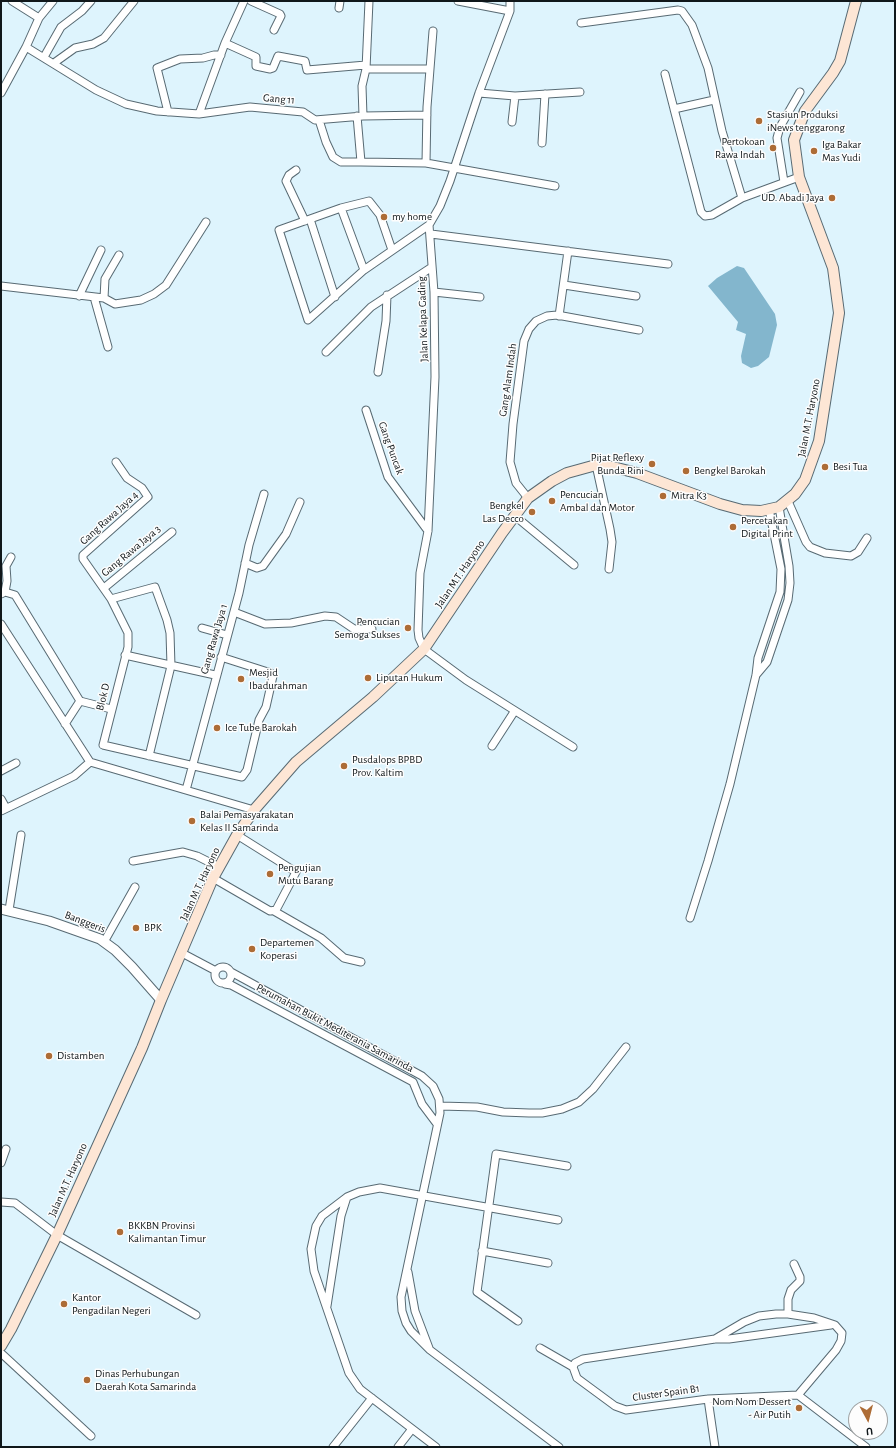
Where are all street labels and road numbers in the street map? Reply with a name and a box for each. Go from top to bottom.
street label: Gang 11 [263,91,295,107]
street label: Jalan Kelapa Gading [415,276,431,362]
street label: Gang Alam Indah [496,342,520,418]
street label: Jalan M.T. Haryono [795,378,823,458]
street label: Gang Puncak [375,420,407,476]
street label: Gang Rawa Jaya 4 [77,488,141,548]
street label: Gang Rawa Jaya 3 [99,522,163,580]
street label: Jalan M.T. Haryono [432,537,488,611]
street label: Gang Rawa Jaya 1 [198,602,230,676]
street label: Blok D [93,682,113,712]
street label: Jalan M.T. Haryono [177,845,223,923]
street label: Banggeris [63,908,107,936]
street label: Perumahan Bukit Mediterania Samarinda [254,981,416,1075]
street label: Jalan M.T. Haryono [46,1141,90,1219]
street label: Cluster Spain B1 [632,1382,700,1404]

